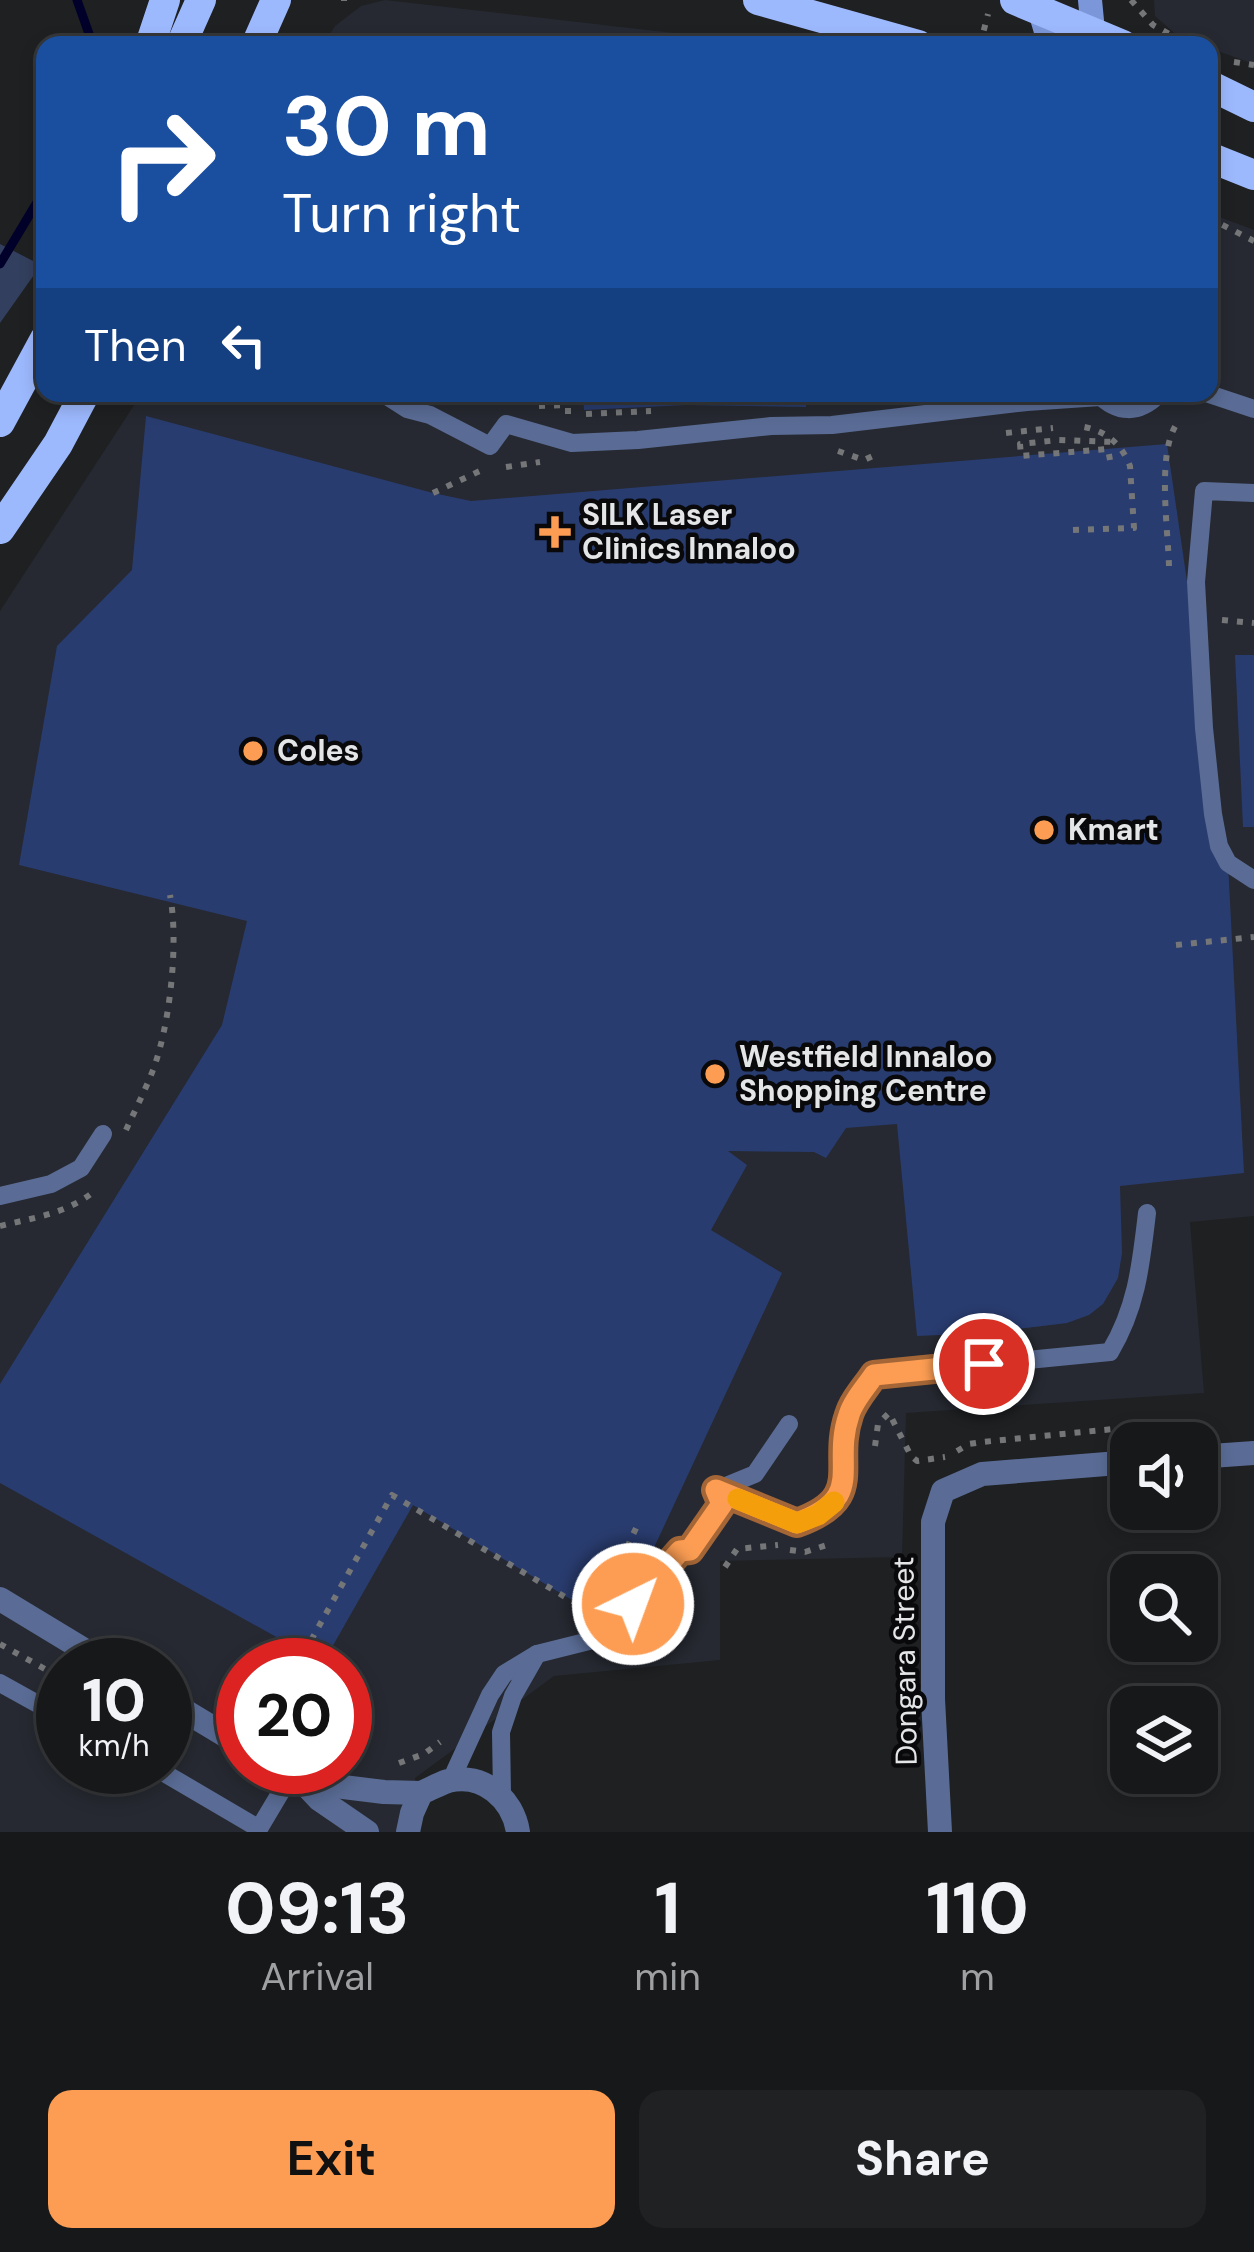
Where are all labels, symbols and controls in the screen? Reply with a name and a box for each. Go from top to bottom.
text: 30 m [282,72,491,181]
icon: right [84,84,240,240]
text: Turn right [282,178,521,249]
icon: left [211,312,277,378]
text: Then [84,316,187,375]
place label: SILK Laser Clinics Innaloo [582,495,796,568]
marker: SILK Laser Clinics Innaloo [539,516,571,548]
place label: Coles [277,731,359,770]
marker: Coles [240,738,266,764]
place label: Kmart [1068,810,1159,849]
marker: Kmart [1031,817,1057,843]
place label: Westfield Innaloo Shopping Centre [739,1037,993,1110]
marker: Westfield Innaloo Shopping Centre [702,1061,728,1087]
pin [933,1313,1035,1415]
icon: arrive [951,1331,1017,1397]
map controls [1110,1422,1218,1794]
button: sound [1110,1422,1218,1530]
position arrow [570,1541,696,1667]
button: search [1110,1554,1218,1662]
street label: Dongara Street [883,1556,926,1766]
speed limit sign: 20 [216,1638,372,1794]
text: 10 [82,1661,146,1740]
button: layers [1110,1686,1218,1794]
text: km/h [79,1726,149,1765]
text: 09:13 [225,1862,409,1955]
text: 1 [655,1862,681,1955]
text: 110 [926,1862,1029,1955]
text: Arrival [260,1951,374,2002]
text: min [634,1951,701,2002]
text: m [960,1951,995,2002]
button: Exit [48,2090,615,2228]
button: Share [639,2090,1206,2228]

